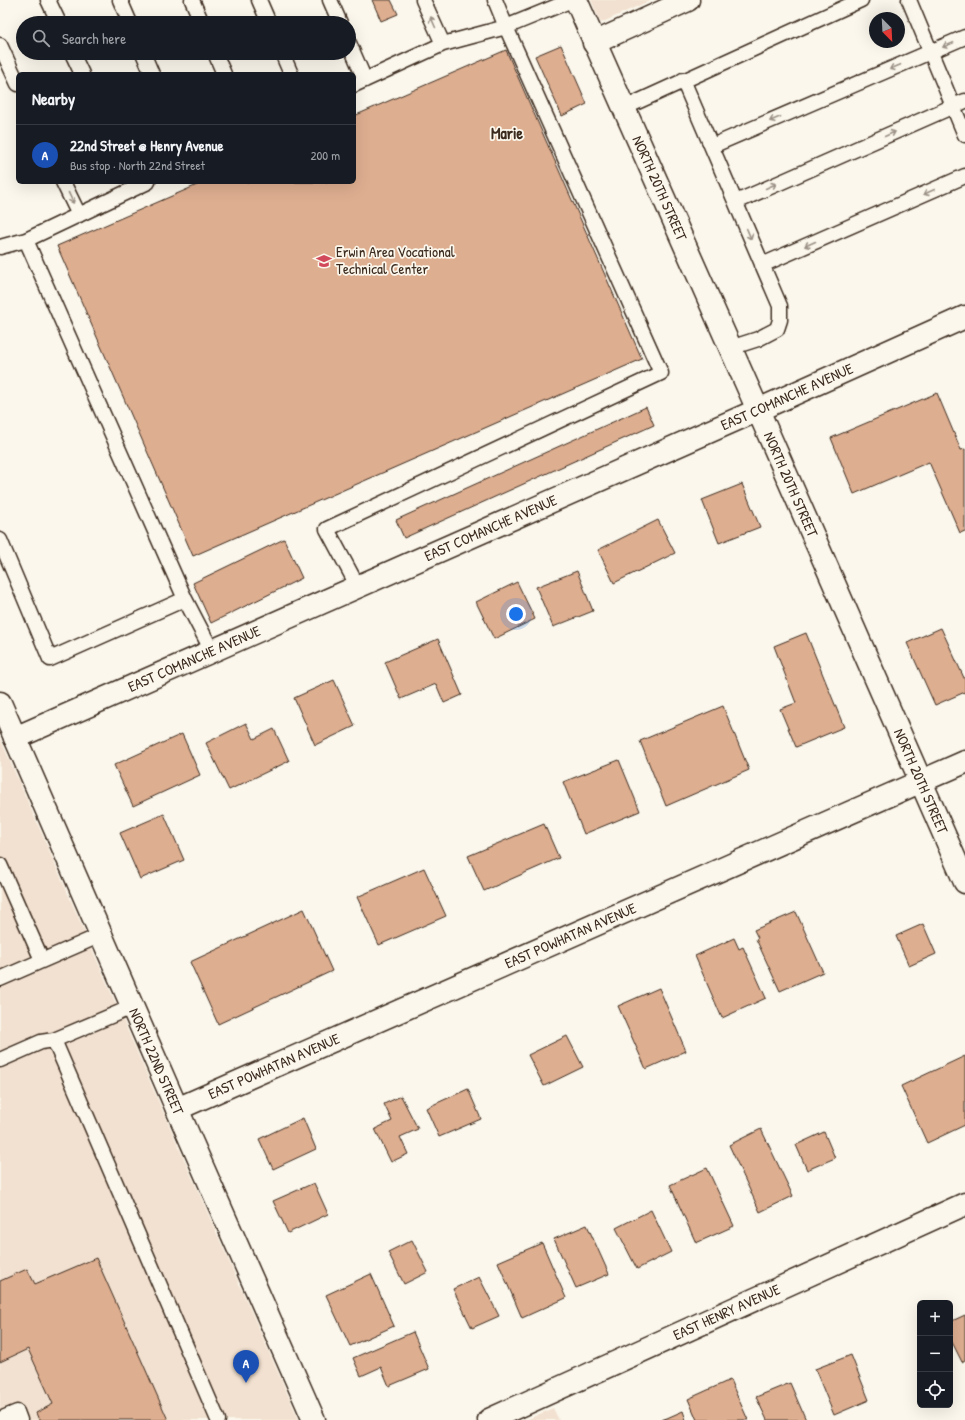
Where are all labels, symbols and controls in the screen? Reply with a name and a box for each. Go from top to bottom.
north arrow [869,12,905,48]
search box [16,16,356,60]
one-way arrow [429,16,436,28]
icon: search [30,27,52,49]
text: Search here [62,28,126,49]
one-way arrow [942,41,954,49]
one-way arrow [889,64,901,72]
text: Nearby [32,87,75,110]
one-way arrow [770,116,782,123]
district label: Marie [491,122,524,144]
one-way arrow [884,129,896,137]
street label: NORTH 20TH STREET [628,132,693,245]
text: 22nd Street @ Henry Avenue [70,135,224,156]
text: A [42,146,48,164]
text: 200 m [310,146,340,164]
text: Bus stop · North 22nd Street [70,156,205,174]
one-way arrow [765,182,777,190]
one-way arrow [924,189,936,196]
one-way arrow [68,192,75,204]
one-way arrow [746,227,753,239]
place label: Erwin Area Vocational Technical Center [336,241,455,279]
one-way arrow [805,241,817,248]
school or university icon: Erwin Area Vocational Technical Center [315,252,333,270]
street label: EAST COMANCHE AVENUE [717,358,857,435]
street label: NORTH 20TH STREET [759,428,824,541]
street label: EAST COMANCHE AVENUE [421,489,560,566]
your location [506,604,526,624]
street label: EAST COMANCHE AVENUE [125,620,264,697]
street label: NORTH 20TH STREET [889,725,954,838]
street label: EAST POWHATAN AVENUE [501,897,640,973]
street label: NORTH 22ND STREET [124,1005,190,1119]
street label: EAST POWHATAN AVENUE [205,1028,343,1104]
street label: EAST HENRY AVENUE [670,1278,784,1345]
map controls [917,1300,953,1408]
button: + [917,1300,953,1336]
button: − [917,1336,953,1372]
pin: A [233,1350,259,1383]
button: locate [917,1372,953,1408]

